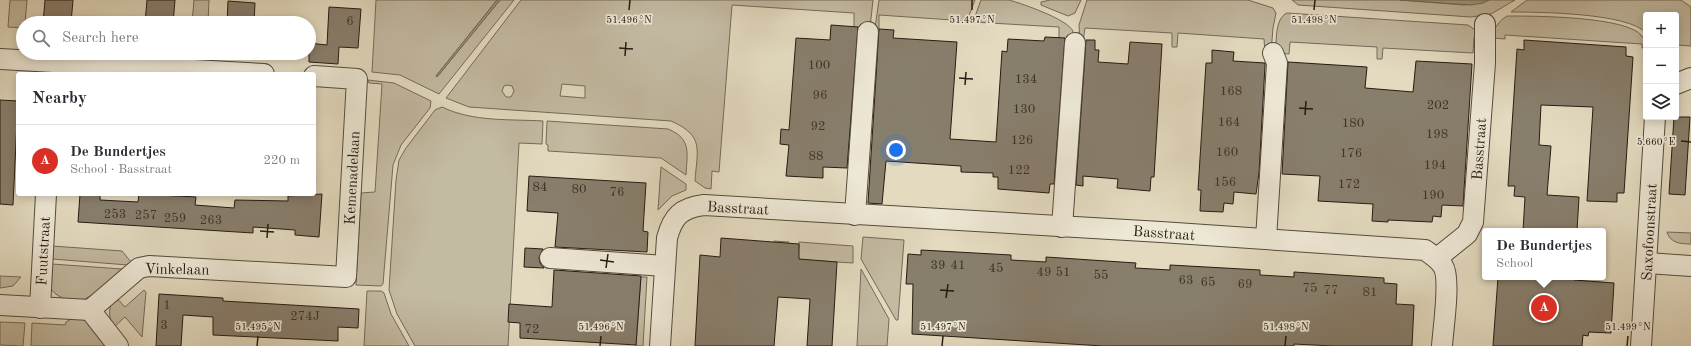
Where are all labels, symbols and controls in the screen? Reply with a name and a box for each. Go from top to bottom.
map controls [1643,12,1679,120]
button: + [1643,12,1679,48]
house number: 6 [346,15,354,28]
text: 51.496°N [606,15,652,25]
text: 51.497°N [949,15,995,25]
text: 51.498°N [1291,15,1337,25]
search box [16,16,316,60]
icon: search [30,27,52,49]
text: Search here [62,31,139,46]
button: − [1643,48,1679,84]
house number: 100 [808,59,830,72]
house number: 134 [1015,73,1037,86]
button: layers [1643,84,1679,120]
house number: 168 [1220,85,1242,98]
house number: 96 [812,89,828,102]
text: Nearby [32,90,87,107]
house number: 202 [1427,99,1449,112]
house number: 130 [1013,103,1035,116]
house number: 164 [1218,116,1240,129]
house number: 180 [1342,117,1364,130]
street label: Basstraat [1471,118,1490,181]
house number: 92 [810,120,826,133]
house number: 198 [1426,128,1448,141]
street label: Kemenadelaan [344,131,363,226]
house number: 126 [1011,134,1033,147]
text: 5.660°E [1637,137,1675,147]
your location [886,140,906,160]
text: De Bundertjes [70,145,166,160]
house number: 160 [1216,146,1238,159]
house number: 176 [1340,147,1362,160]
house number: 88 [808,150,824,163]
text: A [40,154,50,167]
text: 220 m [263,154,300,167]
house number: 194 [1424,159,1446,172]
text: School · Basstraat [70,163,172,176]
house number: 122 [1008,164,1030,177]
house number: 156 [1214,176,1236,189]
house number: 172 [1338,178,1360,191]
house number: 84 [532,181,548,194]
house number: 80 [571,183,587,196]
street label: Saxofoonstraat [1640,183,1661,281]
house number: 76 [609,186,625,199]
house number: 190 [1422,189,1444,202]
street label: Basstraat [706,200,769,219]
house number: 253 [104,208,126,221]
house number: 257 [135,209,157,222]
house number: 259 [164,212,186,225]
house number: 263 [200,214,222,227]
street label: Fuutstraat [35,216,54,286]
street label: Basstraat [1132,225,1195,244]
popup [1482,228,1606,280]
text: De Bundertjes [1496,239,1592,254]
text: School [1496,257,1533,270]
house number: 39 [930,259,946,272]
house number: 41 [950,259,966,272]
street label: Vinkelaan [144,262,209,279]
house number: 45 [988,262,1004,275]
house number: 49 [1036,266,1052,279]
house number: 51 [1055,266,1071,279]
house number: 55 [1093,269,1109,282]
house number: 63 [1178,274,1194,287]
house number: 65 [1200,276,1216,289]
house number: 69 [1237,278,1253,291]
house number: 75 [1302,282,1318,295]
house number: 77 [1323,284,1339,297]
house number: 81 [1362,286,1378,299]
pin: A [1531,293,1557,323]
house number: 1 [163,299,171,312]
house number: 274J [290,310,320,323]
house number: 3 [160,319,168,332]
text: 51.495°N [235,322,281,332]
text: 51.496°N [578,322,624,332]
text: 51.497°N [920,322,966,332]
text: 51.498°N [1263,322,1309,332]
text: 51.499°N [1605,322,1651,332]
house number: 72 [524,323,540,336]

